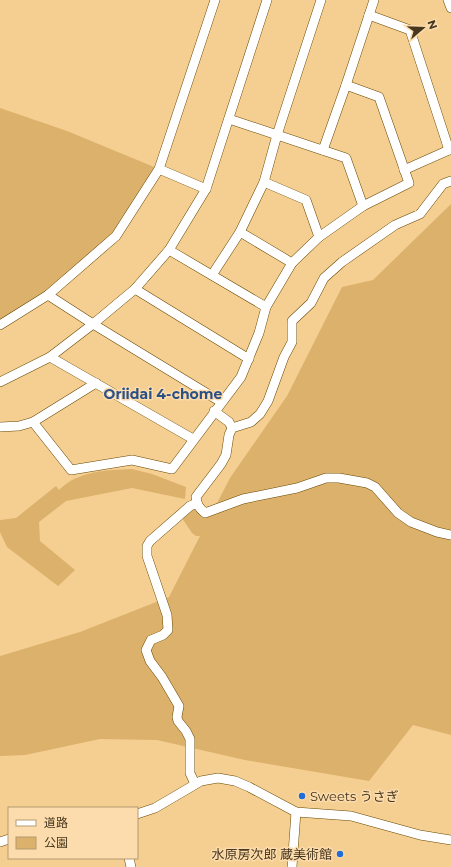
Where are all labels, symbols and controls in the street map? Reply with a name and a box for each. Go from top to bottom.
north arrow [403,8,443,48]
text: N [424,18,441,31]
district label: Oriidai 4-chome [104,385,223,403]
place label: Sweets うさぎ [310,788,399,804]
marker: Sweets うさぎ [297,791,307,801]
legend [8,807,138,859]
text: 道路 [44,815,68,830]
text: 公園 [44,835,68,850]
place label: 水原房次郎 蔵美術館 [212,846,332,862]
marker: 水原房次郎 蔵美術館 [335,849,345,859]

